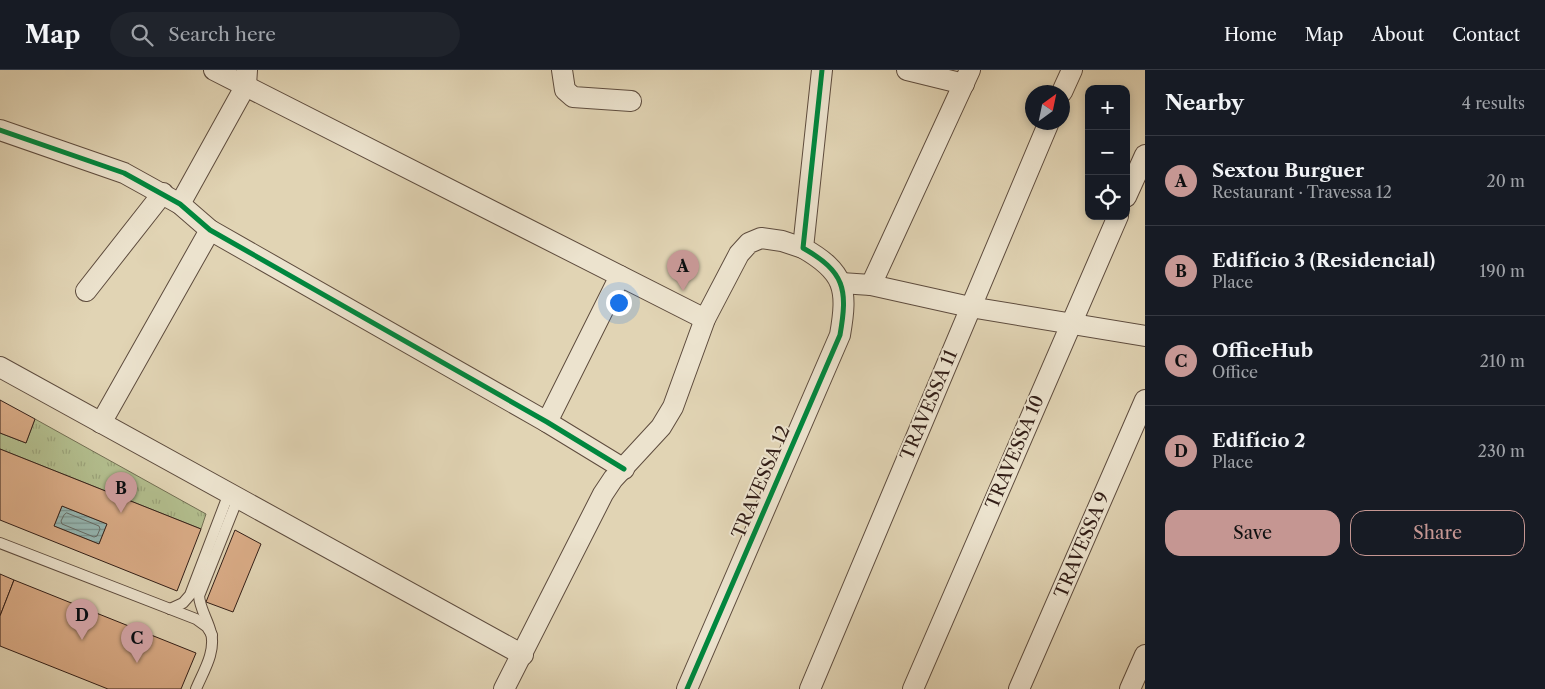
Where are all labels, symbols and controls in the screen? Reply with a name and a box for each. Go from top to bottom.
search box [110,12,460,57]
text: Map [25,20,80,49]
icon: search [128,21,156,49]
text: Search here [168,23,276,46]
text: Home [1224,24,1277,46]
text: Map [1305,24,1343,46]
text: About [1371,24,1424,46]
text: Contact [1452,24,1520,46]
north arrow [1025,85,1070,130]
map controls [1085,85,1130,220]
button: + [1085,85,1130,130]
text: Nearby [1165,90,1244,115]
text: 4 results [1462,93,1525,113]
button: − [1085,130,1130,175]
text: Sextou Burguer [1212,159,1364,182]
text: A [1175,171,1187,191]
text: 20 m [1486,171,1525,191]
button: locate [1085,175,1130,220]
text: Restaurant · Travessa 12 [1212,182,1392,202]
text: Edifício 3 (Residencial) [1212,249,1435,272]
pin: A [667,250,699,291]
text: B [1175,261,1187,281]
text: 190 m [1480,261,1525,281]
text: Place [1212,272,1253,292]
your location [606,290,632,316]
text: OfficeHub [1212,339,1313,362]
street label: TRAVESSA 11 [896,346,962,463]
text: C [1175,351,1187,371]
text: 210 m [1480,351,1525,371]
text: Office [1212,362,1258,382]
street label: TRAVESSA 10 [981,392,1049,512]
street label: TRAVESSA 12 [727,422,795,542]
text: Edifício 2 [1212,429,1306,452]
text: D [1174,441,1188,461]
text: 230 m [1478,441,1525,461]
text: Place [1212,452,1253,472]
pin: B [105,472,137,513]
street label: TRAVESSA 9 [1050,489,1114,601]
button: Save [1165,510,1340,556]
button: Share [1350,510,1525,556]
pin: D [66,599,98,640]
pin: C [121,622,153,663]

